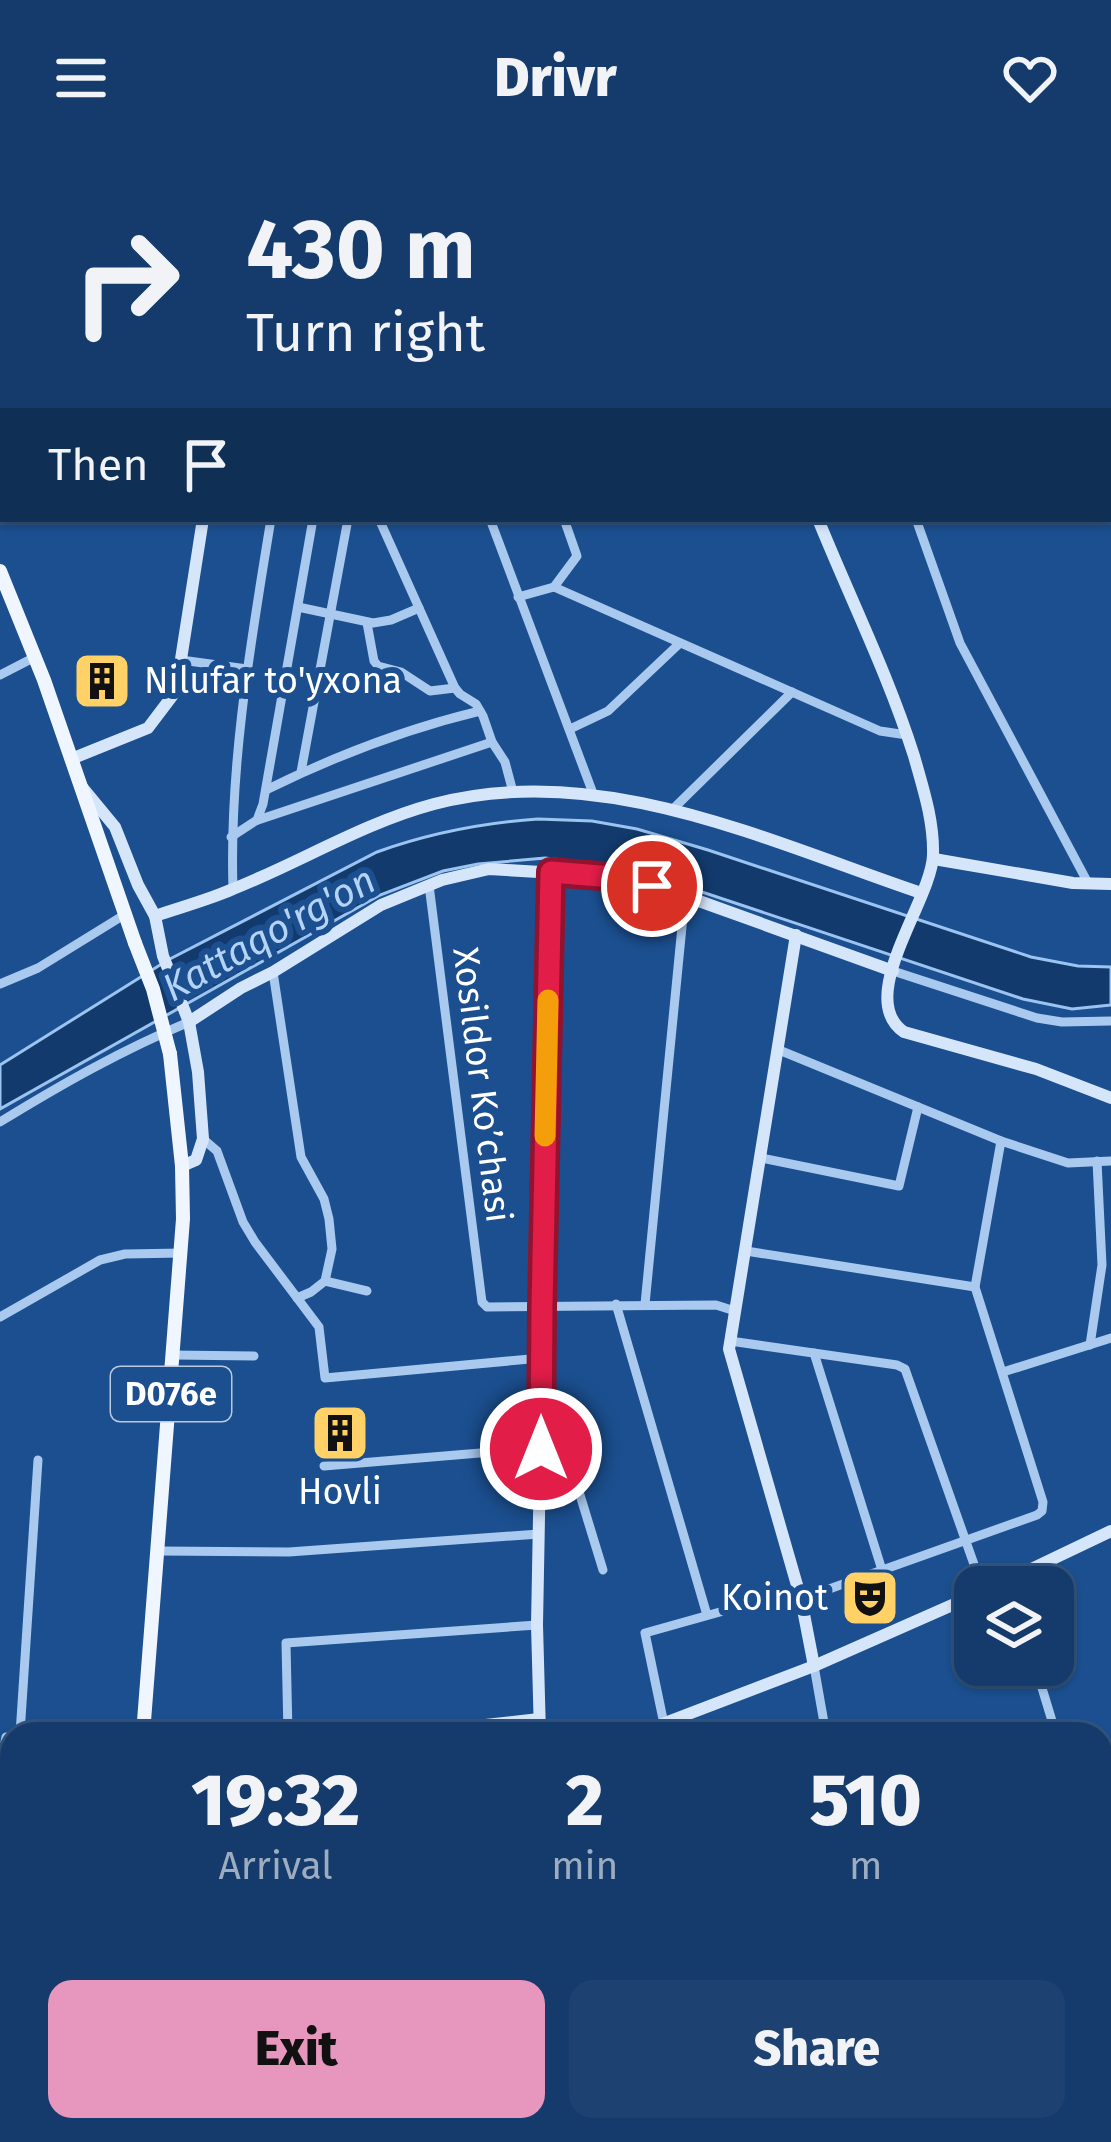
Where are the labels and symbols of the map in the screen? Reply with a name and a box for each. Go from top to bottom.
building icon: Nilufar to'yxona [71,650,133,712]
place label: Nilufar to'yxona [144,659,402,703]
pin [601,835,703,937]
water label: Kattaqo'rg'on [155,857,383,1011]
street label: Xosildor Ko’chasi [443,945,521,1225]
road number: D076e [111,1367,231,1421]
position arrow [478,1386,604,1512]
building icon: Hovli [309,1402,371,1464]
place label: Hovli [298,1470,382,1514]
theatre icon: Koinot [839,1567,901,1629]
place label: Koinot [721,1576,828,1620]

